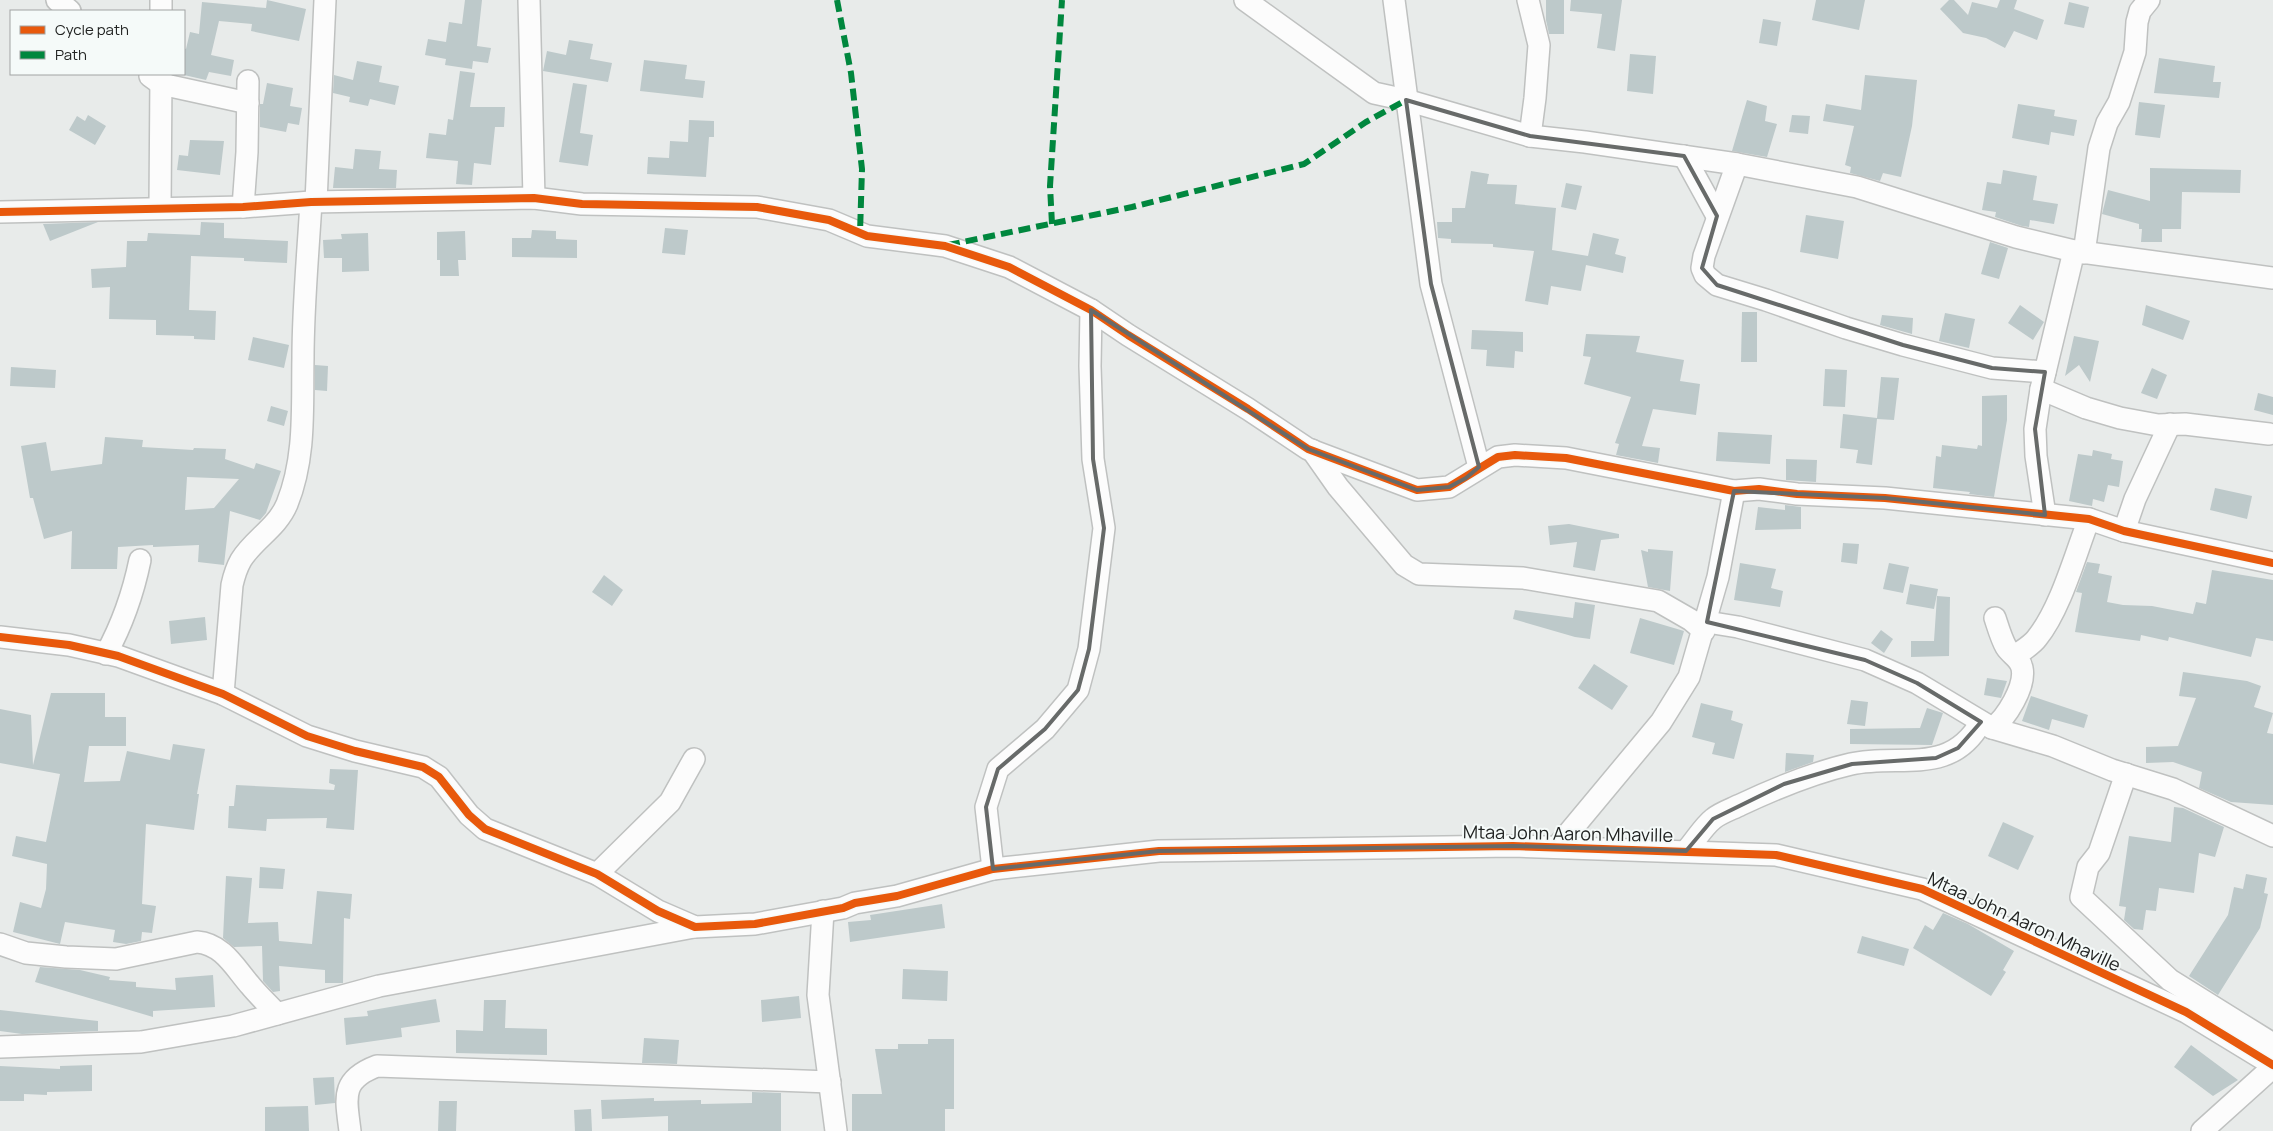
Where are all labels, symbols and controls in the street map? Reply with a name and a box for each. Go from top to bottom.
legend [10,10,185,75]
text: Cycle path [55,19,129,40]
text: Path [55,44,87,65]
street label: Mtaa John Aaron Mhaville [1463,819,1673,847]
street label: Mtaa John Aaron Mhaville [1924,866,2125,976]

